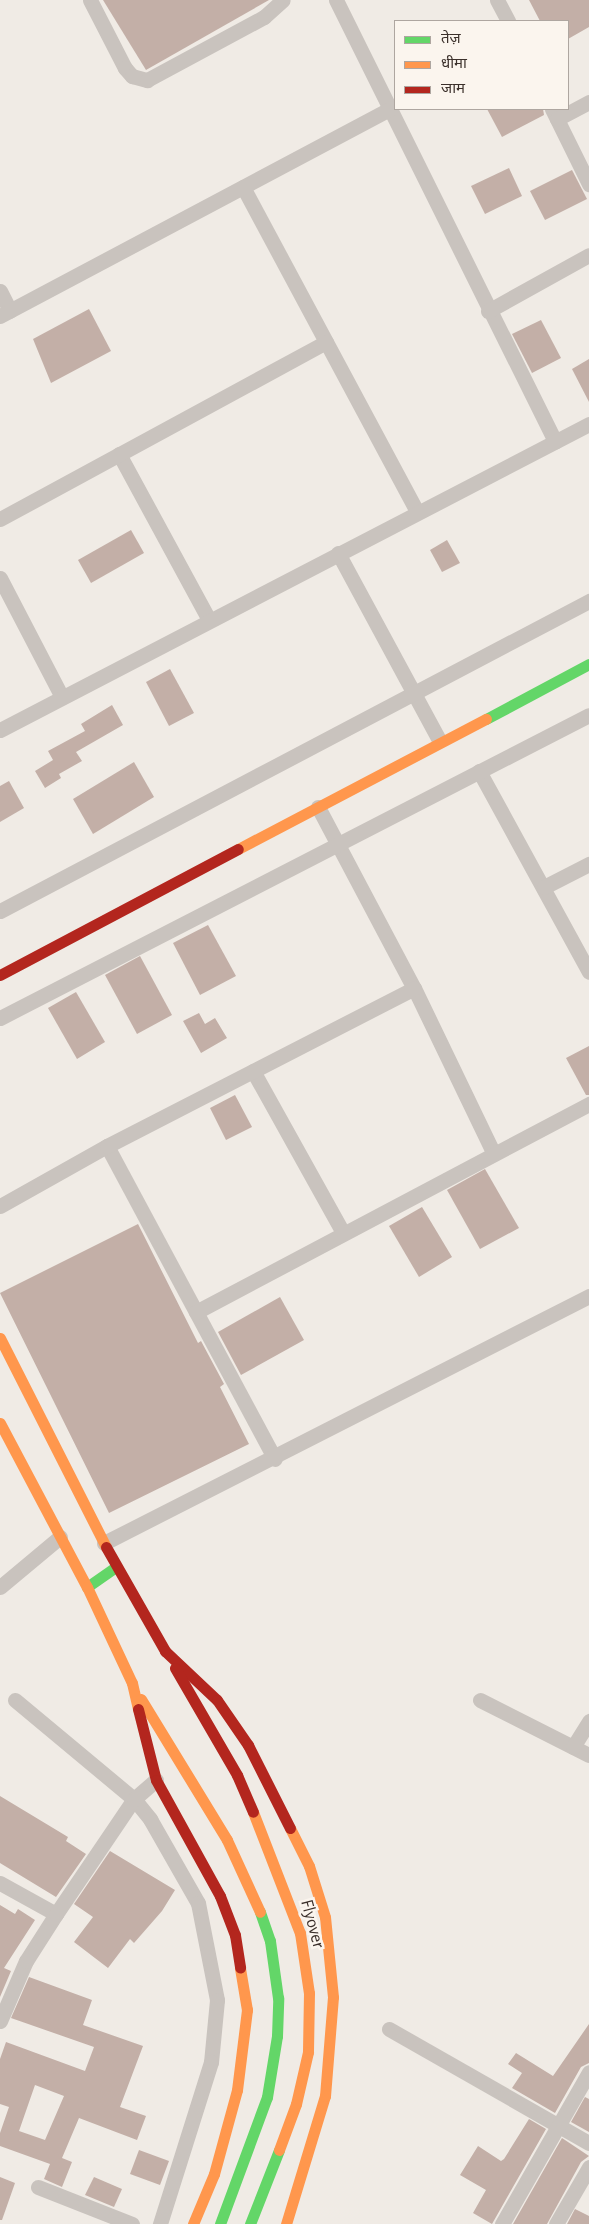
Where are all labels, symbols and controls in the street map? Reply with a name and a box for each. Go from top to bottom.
legend [394,20,569,110]
text: तेज़ [441,31,461,46]
text: धीमा [441,56,467,71]
text: जाम [441,81,465,96]
street label: Flyover [295,1897,329,1951]

